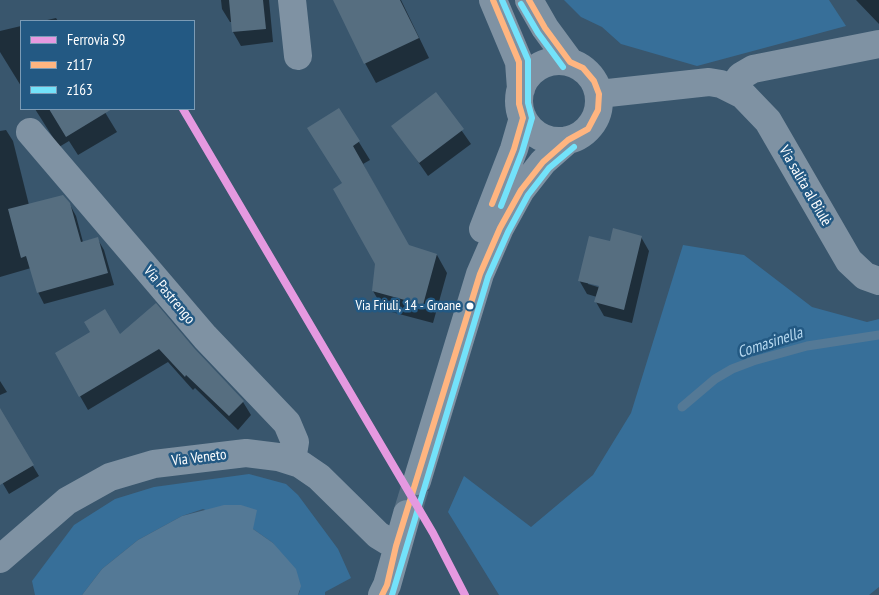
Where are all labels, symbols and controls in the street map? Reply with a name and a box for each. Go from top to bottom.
legend [20,20,195,110]
text: Ferrovia S9 [67,30,125,49]
text: z117 [67,55,93,74]
text: z163 [67,80,93,99]
street label: Via salita al Biulè [775,143,835,229]
street label: Via Pastrengo [139,262,199,328]
place label: Via Friuli, 14 - Groane [355,298,461,314]
marker: Via Friuli, 14 - Groane [465,301,475,311]
water label: Comasinella [735,324,805,362]
street label: Via Veneto [171,446,227,470]

